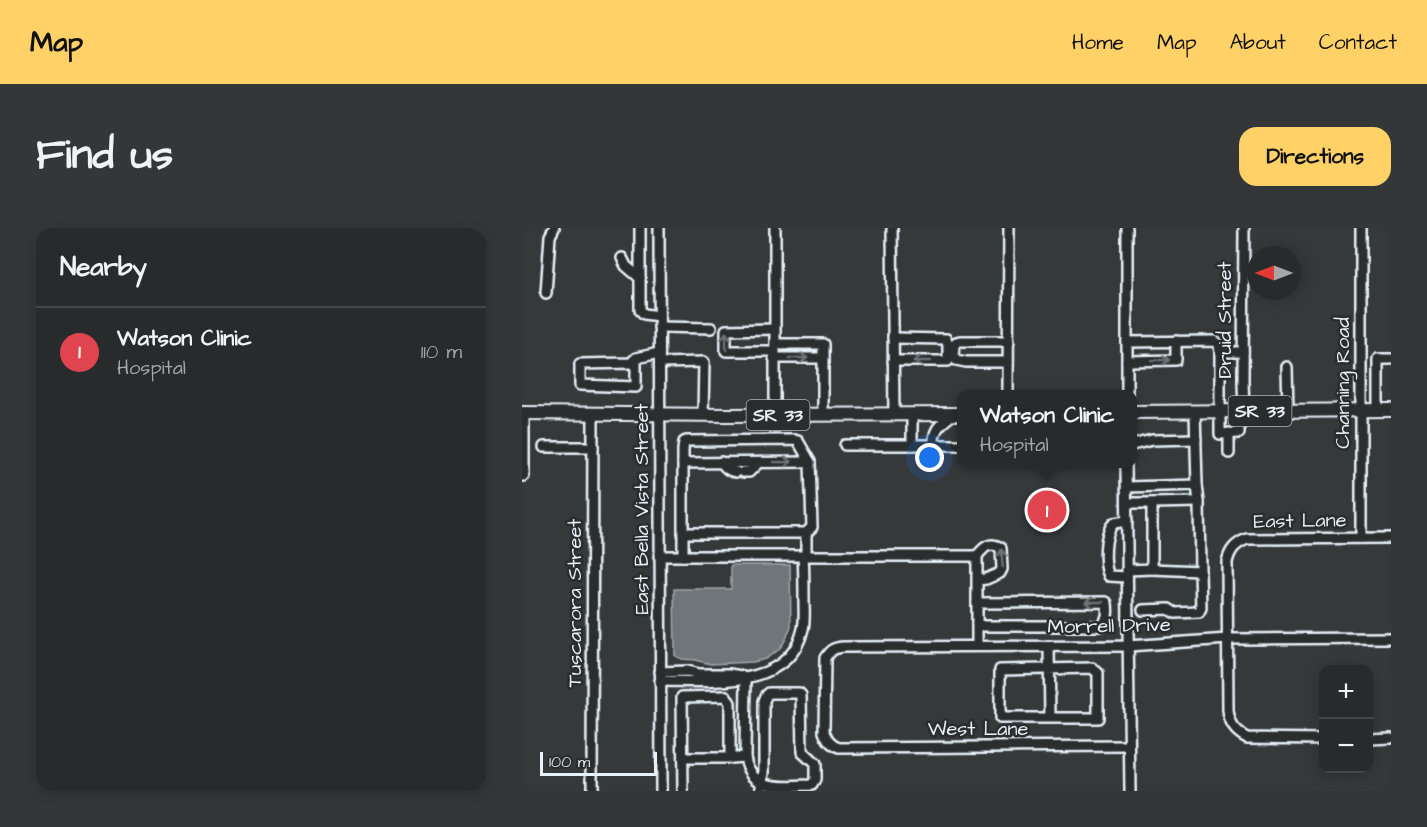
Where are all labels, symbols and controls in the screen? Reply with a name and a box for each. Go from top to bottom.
text: Map [30,23,83,62]
text: Home [1072,28,1124,57]
text: Map [1157,28,1197,57]
text: About [1230,28,1286,57]
text: Contact [1319,28,1397,57]
text: Find us [36,127,173,185]
button: Directions [1239,127,1391,186]
north arrow [1247,246,1301,300]
text: Nearby [60,249,147,285]
street label: Druid Street [1211,261,1239,379]
street label: Channing Road [1329,317,1358,449]
text: Watson Clinic [117,323,252,354]
one-way arrow [720,332,732,351]
text: 1 [78,338,81,366]
text: 110 m [421,338,462,366]
one-way arrow [788,352,808,364]
text: Hospital [117,354,186,382]
one-way arrow [1150,354,1170,366]
one-way arrow [913,355,933,367]
popup [957,390,1137,468]
road number: SR 33 [1228,396,1292,426]
road number: SR 33 [746,400,810,430]
text: Watson Clinic [980,400,1114,431]
street label: East Bella Vista Street [628,403,656,615]
text: Hospital [980,431,1049,459]
your location [915,443,944,472]
one-way arrow [773,456,793,468]
pin: 1 [1028,488,1066,532]
street label: East Lane [1253,506,1347,536]
street label: Tuscarora Street [561,519,589,687]
one-way arrow [996,549,1007,569]
one-way arrow [1084,597,1104,608]
street label: Morrell Drive [1047,611,1171,641]
map controls [1319,665,1373,773]
button: + [1319,665,1373,719]
street label: West Lane [928,715,1028,743]
button: − [1319,719,1373,773]
scale bar [540,749,657,776]
text: 100 m [549,751,590,773]

